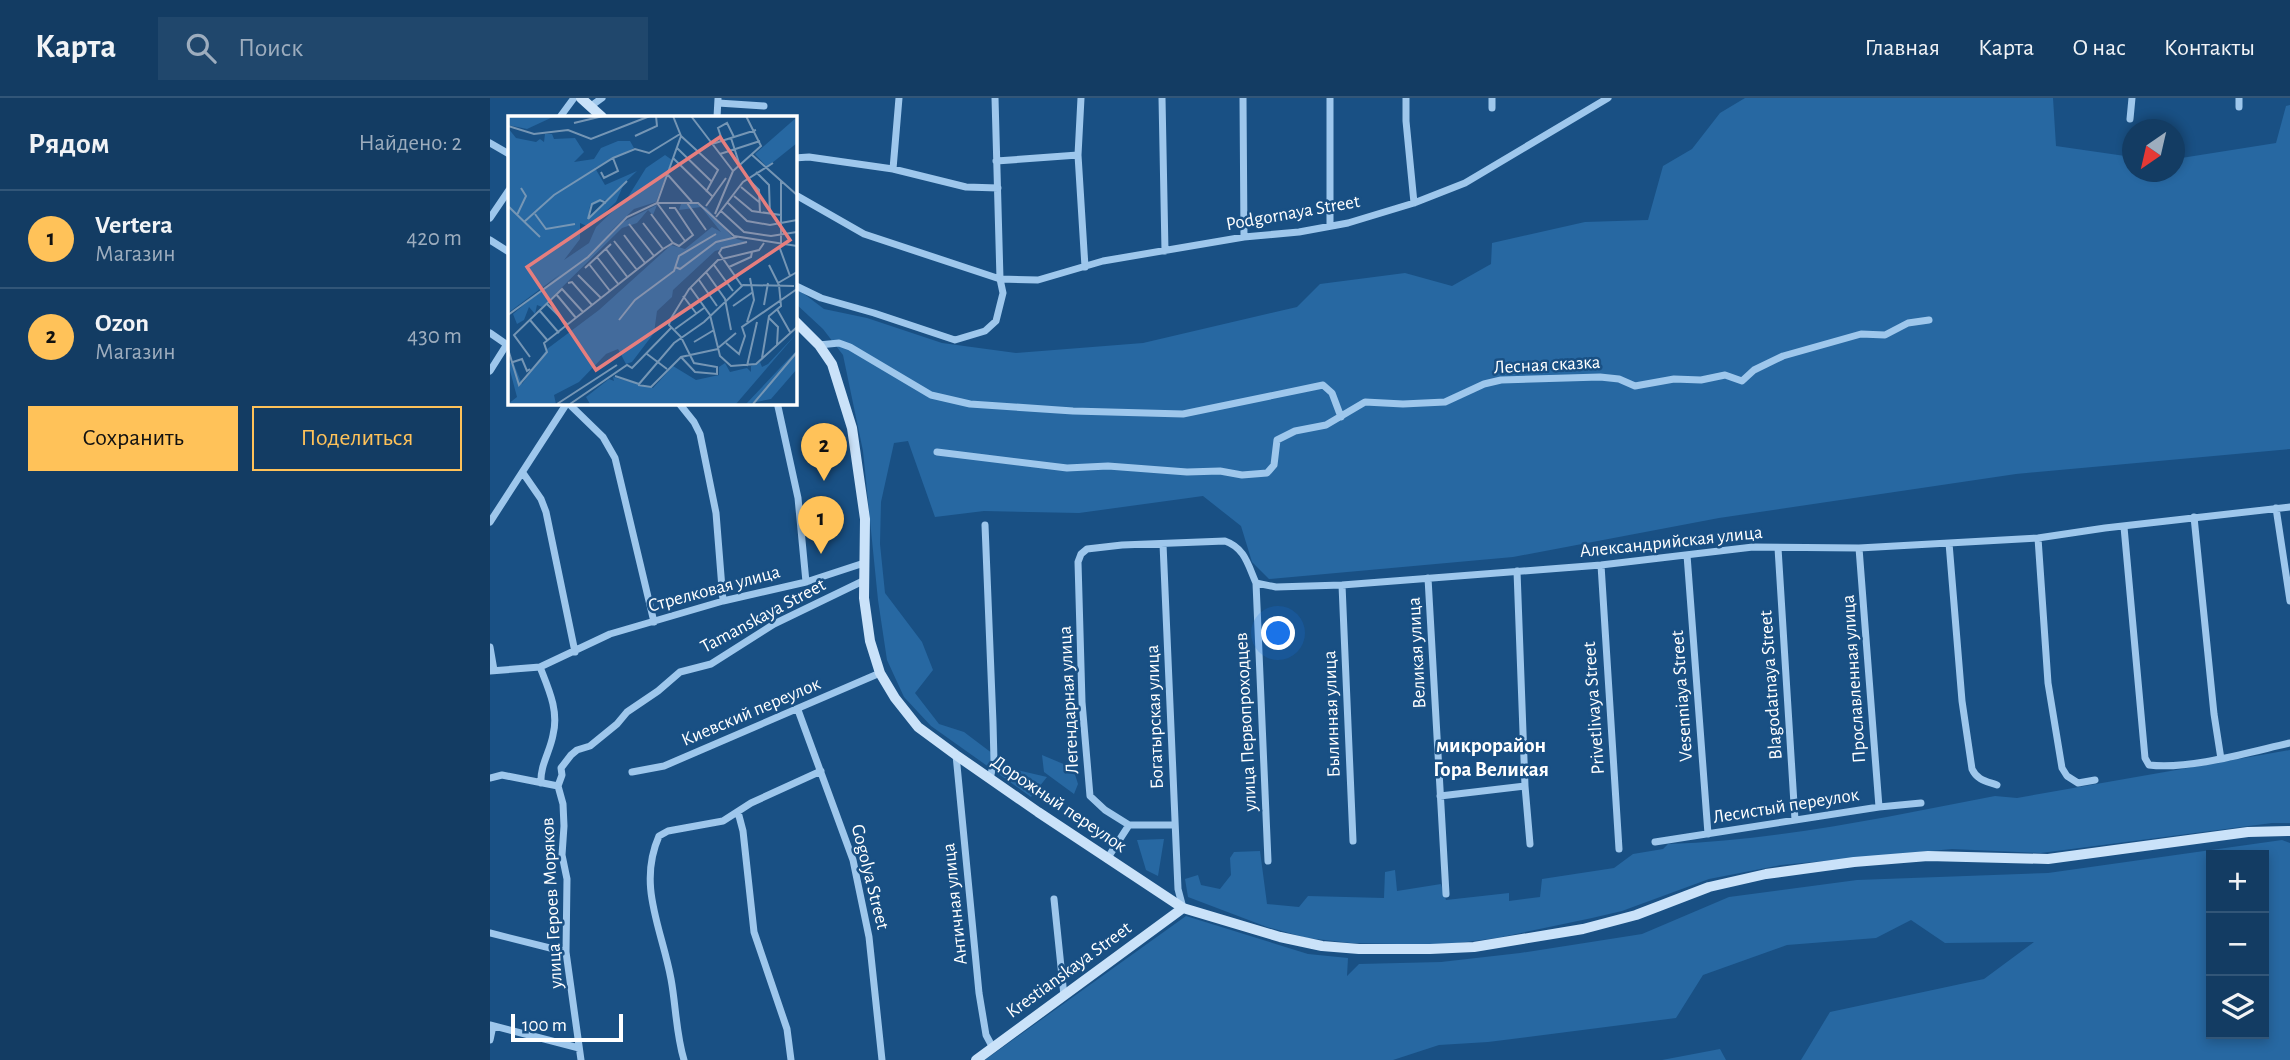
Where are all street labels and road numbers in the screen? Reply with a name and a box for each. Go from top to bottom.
street label: Podgornaya Street [1225,192,1361,234]
street label: Лесная сказка [1493,353,1601,377]
street label: Александрийская улица [1579,523,1764,561]
street label: Стрелковая улица [646,562,783,616]
street label: Tamanskaya Street [697,575,829,657]
street label: Прославленная улица [1839,594,1869,764]
street label: Великая улица [1405,596,1429,709]
street label: Blagodatnaya Street [1756,610,1786,760]
street label: Легендарная улица [1056,625,1082,775]
street label: Vesenniaya Street [1668,630,1696,762]
street label: улица Первопроходцев [1232,632,1260,813]
street label: Privetlivaya Street [1580,641,1608,775]
street label: Богатырская улица [1143,644,1167,790]
street label: Былинная улица [1320,650,1344,778]
street label: Киевский переулок [679,674,824,750]
street label: Дорожный переулок [988,752,1130,856]
street label: Лесистый переулок [1712,785,1861,827]
street label: улица Героев Моряков [538,817,566,990]
street label: Gogolya Street [848,822,892,932]
street label: Античная улица [939,842,971,966]
street label: Krestianskaya Street [1003,918,1135,1022]

